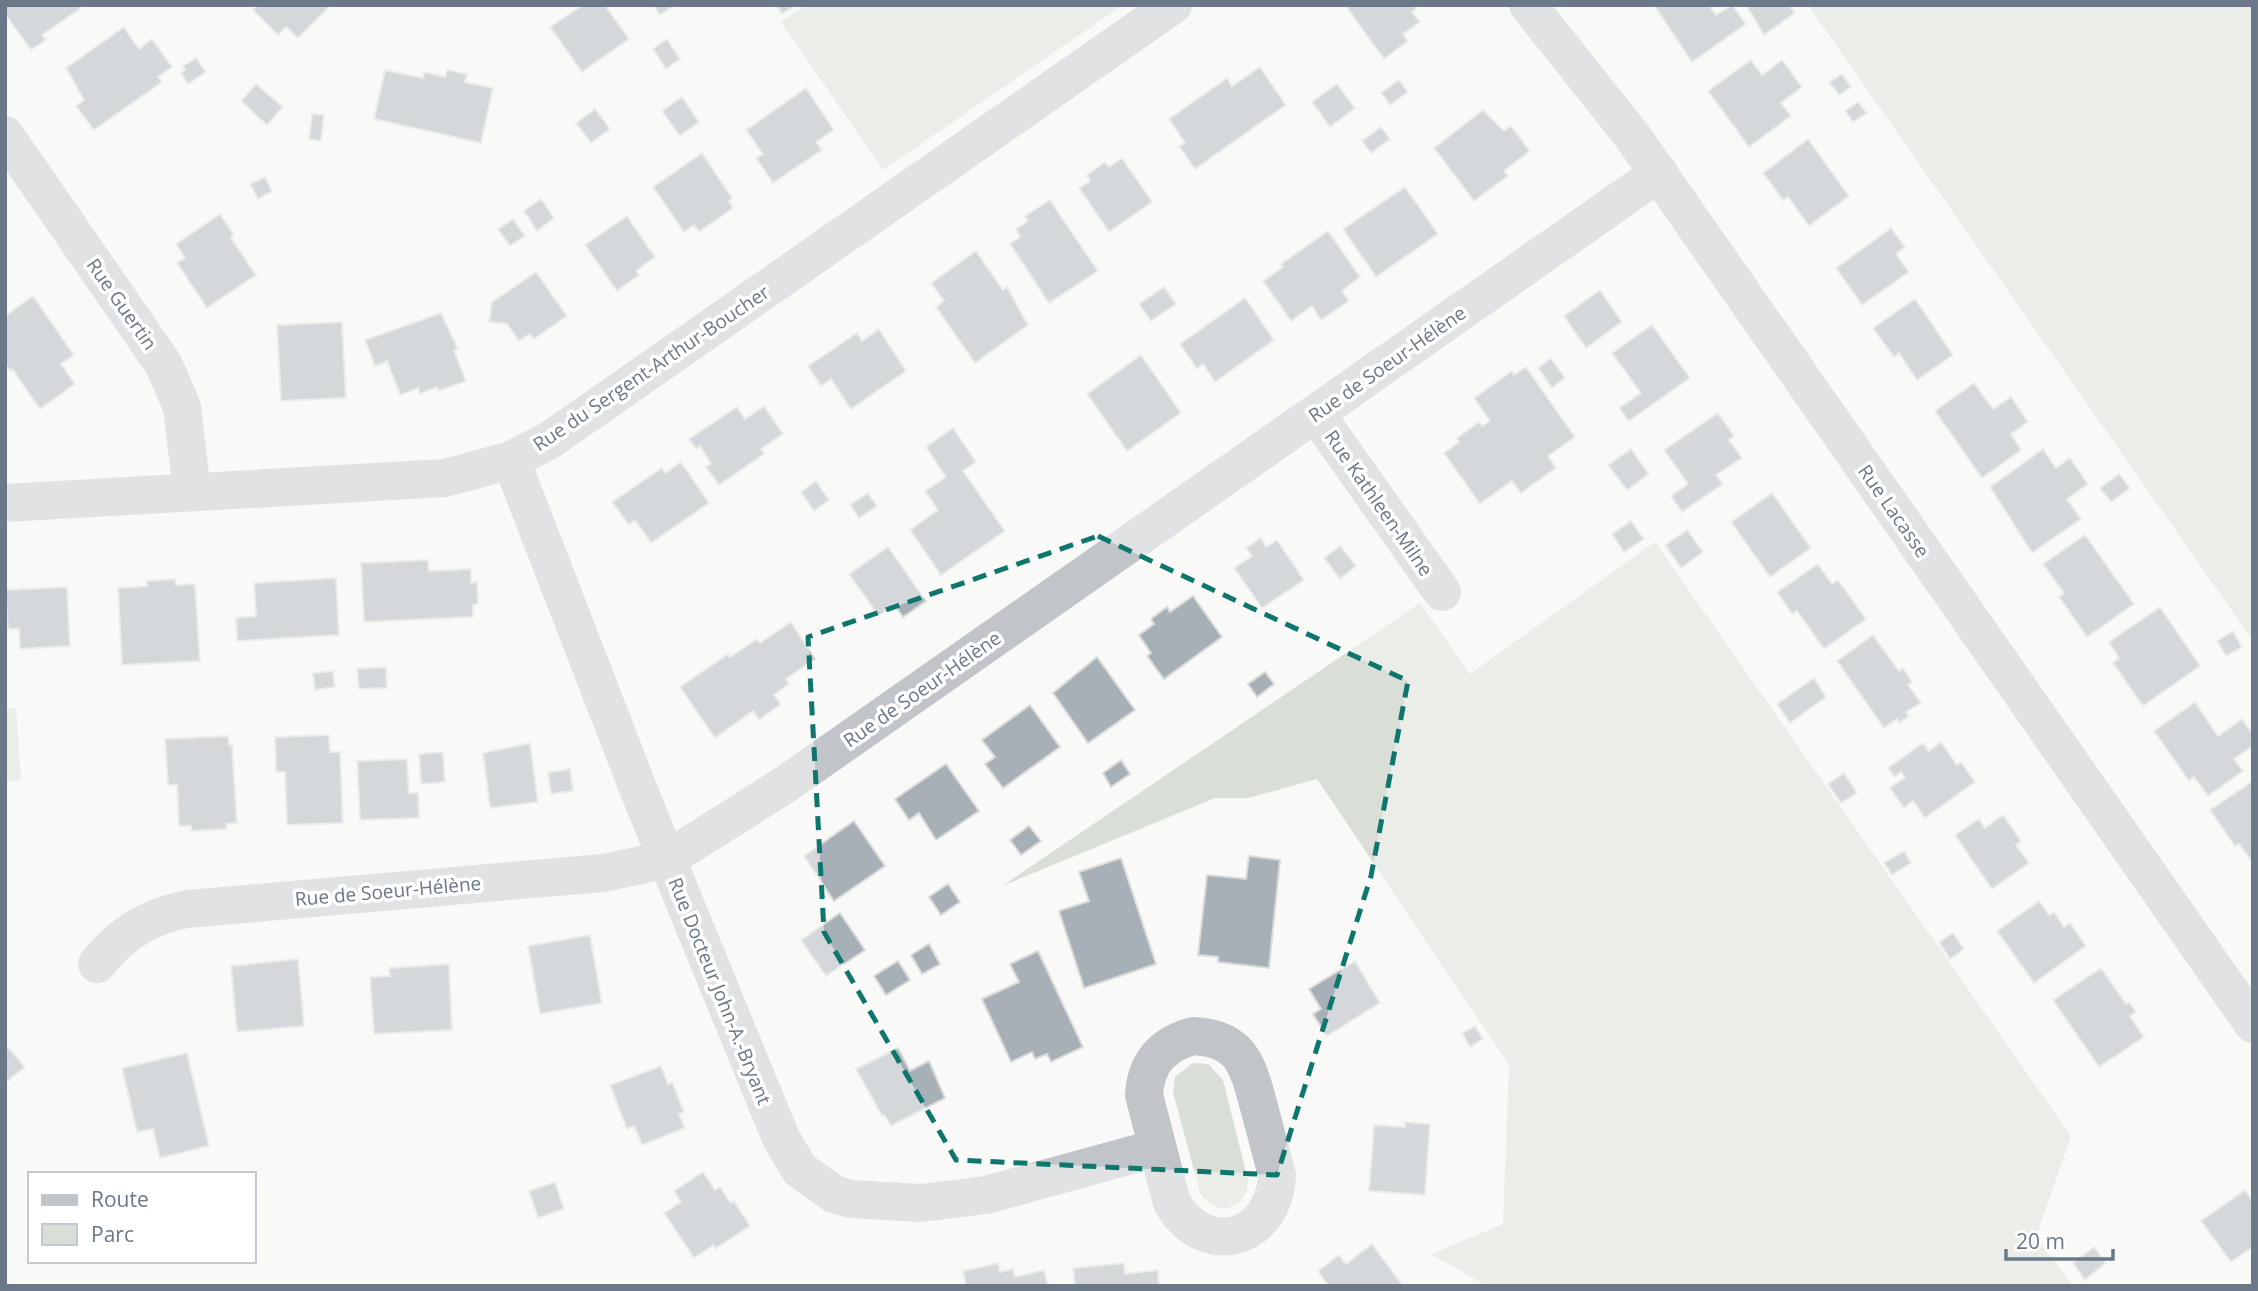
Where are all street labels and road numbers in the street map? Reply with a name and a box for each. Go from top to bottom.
street label: Rue Guertin [81,253,163,355]
street label: Rue du Sergent-Arthur-Boucher [528,279,774,457]
street label: Rue de Soeur-Hélène [1303,300,1471,428]
street label: Rue Kathleen-Milne [1319,425,1439,581]
street label: Rue Lacasse [1852,459,1936,563]
street label: Rue de Soeur-Hélène [838,625,1006,753]
street label: Rue de Soeur-Hélène [294,870,482,912]
street label: Rue Docteur John-A.-Bryant [662,874,778,1109]

